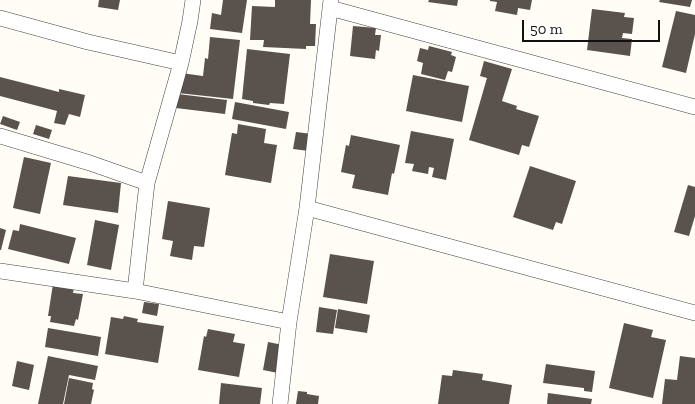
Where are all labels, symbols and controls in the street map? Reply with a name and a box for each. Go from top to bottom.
scale bar [525,10,662,42]
text: 50 m [530,20,563,38]

